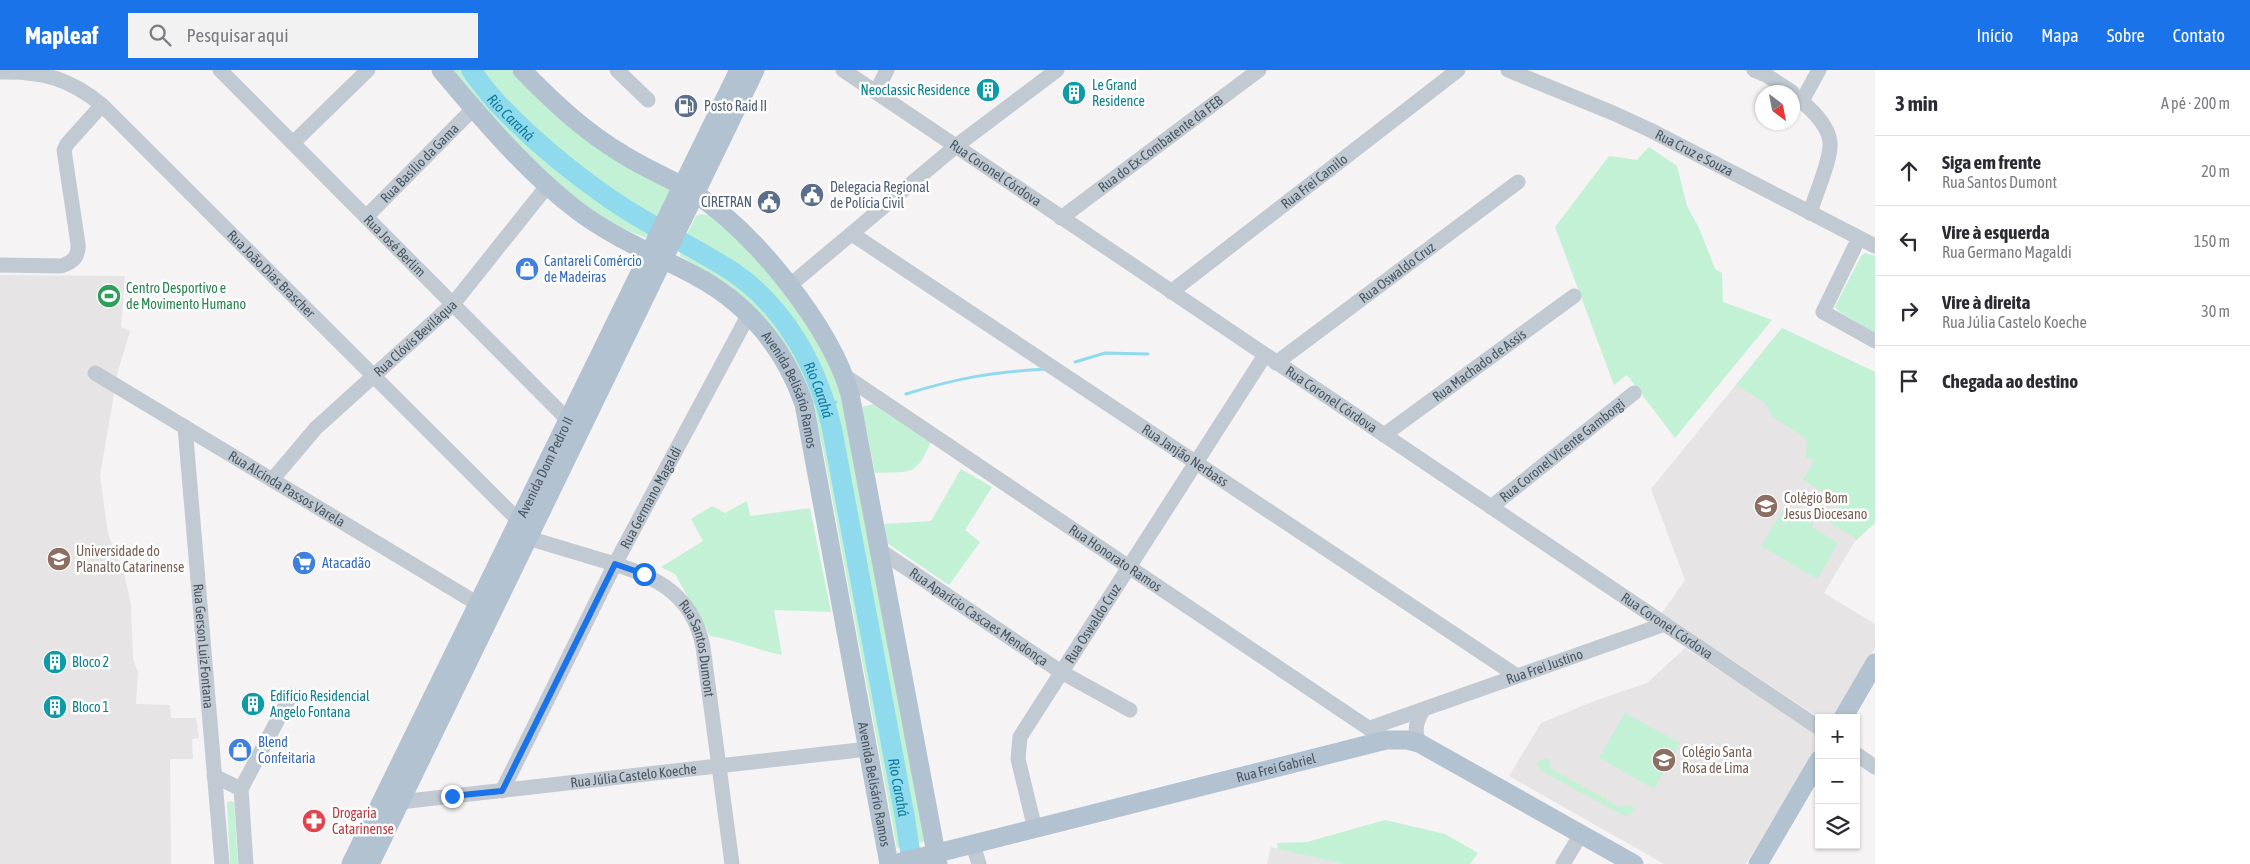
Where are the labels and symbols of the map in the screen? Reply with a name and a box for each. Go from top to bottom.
building icon: Neoclassic Residence [975,77,1001,103]
place label: Le Grand Residence [1092,77,1145,109]
building icon: Le Grand Residence [1061,80,1087,106]
place label: Neoclassic Residence [860,82,970,98]
north arrow [1755,85,1800,130]
water label: Rio Carahá [484,90,538,144]
street label: Rua do Ex-Combatente da FEB [1095,92,1226,195]
fuel station icon: Posto Raid II [673,93,699,119]
place label: Posto Raid II [704,98,767,114]
street label: Rua Basílio da Gama [377,120,462,206]
street label: Rua Cruz e Souza [1653,126,1736,180]
street label: Rua Coronel Córdova [947,136,1044,209]
street label: Rua Frei Camilo [1278,151,1351,212]
place label: Delegacia Regional de Polícia Civil [830,179,930,211]
public building icon: Delegacia Regional de Polícia Civil [799,182,825,208]
public building icon: CIRETRAN [756,189,782,215]
place label: CIRETRAN [701,194,752,210]
street label: Rua José Berlim [361,212,429,280]
street label: Rua João Dias Brascher [224,227,319,321]
street label: Rua Oswaldo Cruz [1356,239,1438,306]
place label: Cantareli Comércio de Madeiras [544,253,642,285]
shop icon: Cantareli Comércio de Madeiras [514,256,540,282]
place label: Centro Desportivo e de Movimento Humano [126,280,246,312]
sports icon: Centro Desportivo e de Movimento Humano [96,283,122,309]
street label: Rua Clóvis Beviláqua [370,297,460,380]
street label: Rua Machado de Assis [1429,326,1529,405]
street label: Avenida Belisário Ramos [759,328,820,450]
water label: Rio Carahá [801,358,837,420]
street label: Rua Coronel Córdova [1283,363,1380,436]
street label: Rua Coronel Vicente Gamborgi [1496,396,1628,505]
street label: Avenida Dom Pedro II [514,414,576,520]
street label: Rua Janjão Nerbass [1139,421,1231,490]
street label: Rua Germano Magaldi [617,444,685,551]
street label: Rua Alcinda Passos Varela [226,447,348,530]
place label: Colégio Bom Jesus Diocesano [1784,490,1867,522]
school or university icon: Colégio Bom Jesus Diocesano [1753,493,1779,519]
street label: Rua Honorato Ramos [1066,521,1165,595]
place label: Universidade do Planalto Catarinense [76,543,184,575]
school or university icon: Universidade do Planalto Catarinense [46,546,72,572]
supermarket icon: Atacadão [291,550,317,576]
place label: Atacadão [322,555,371,571]
route start [633,563,656,586]
street label: Rua Aparício Cascaes Mendonça [907,565,1051,669]
street label: Rua Oswaldo Cruz [1061,581,1124,666]
street label: Rua Gerson Luiz Fontana [190,583,217,709]
street label: Rua Coronel Córdova [1618,589,1716,662]
street label: Rua Santos Dumont [676,596,718,698]
street label: Rua Frei Justino [1504,646,1585,687]
building icon: Bloco 2 [42,649,68,675]
place label: Bloco 2 [72,654,109,670]
place label: Edifício Residencial Angelo Fontana [270,688,370,720]
building icon: Edifício Residencial Angelo Fontana [240,691,266,717]
building icon: Bloco 1 [42,694,68,720]
place label: Bloco 1 [72,699,109,715]
street label: Avenida Belisário Ramos [855,721,894,848]
place label: Blend Confeitaria [258,734,316,766]
shop icon: Blend Confeitaria [227,737,253,763]
place label: Colégio Santa Rosa de Lima [1682,744,1752,776]
school or university icon: Colégio Santa Rosa de Lima [1651,747,1677,773]
street label: Rua Frei Gabriel [1235,750,1318,785]
water label: Rio Carahá [885,757,913,818]
street label: Rua Júlia Castelo Koeche [570,760,697,791]
route end [441,785,464,808]
place label: Drogaria Catarinense [332,805,394,837]
pharmacy icon: Drogaria Catarinense [301,808,327,834]

